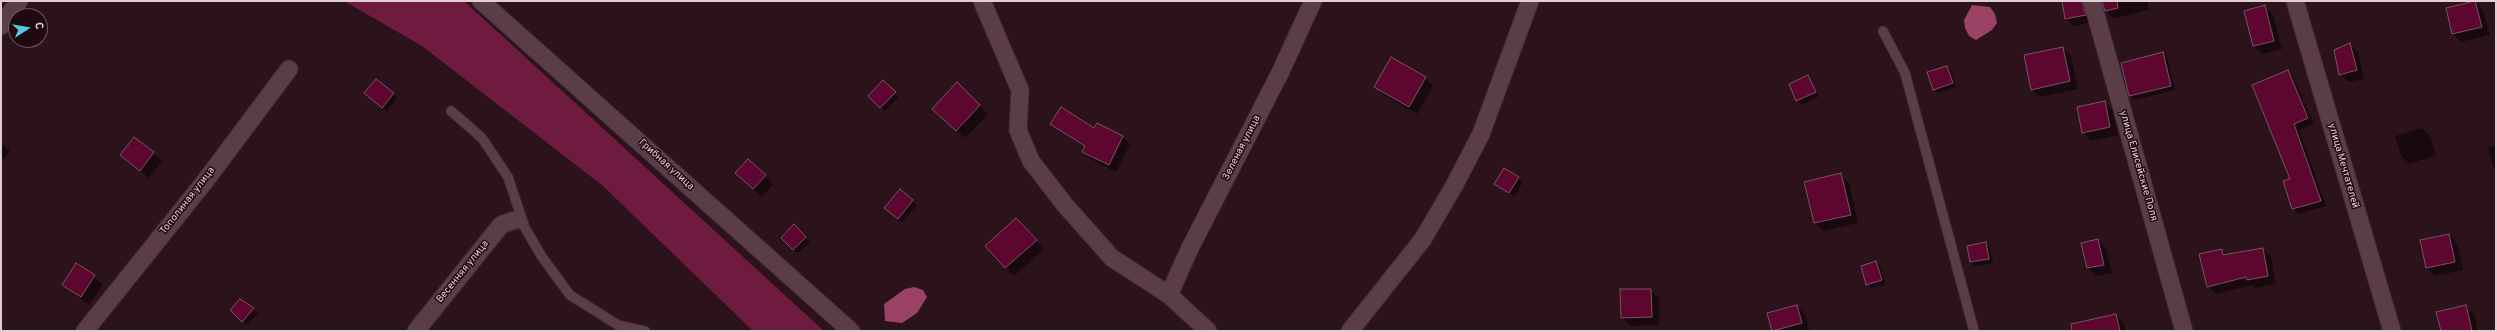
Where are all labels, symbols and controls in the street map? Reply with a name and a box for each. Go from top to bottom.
north arrow [8,8,48,48]
text: С [31,21,46,31]
street label: улица Елисейские Поля [2116,109,2160,223]
street label: Зеленая улица [1220,113,1264,183]
street label: улица Мечтателей [2325,122,2361,210]
street label: Грибная улица [636,137,696,193]
street label: Тополиная улица [158,165,218,237]
street label: Весенняя улица [434,238,492,306]

